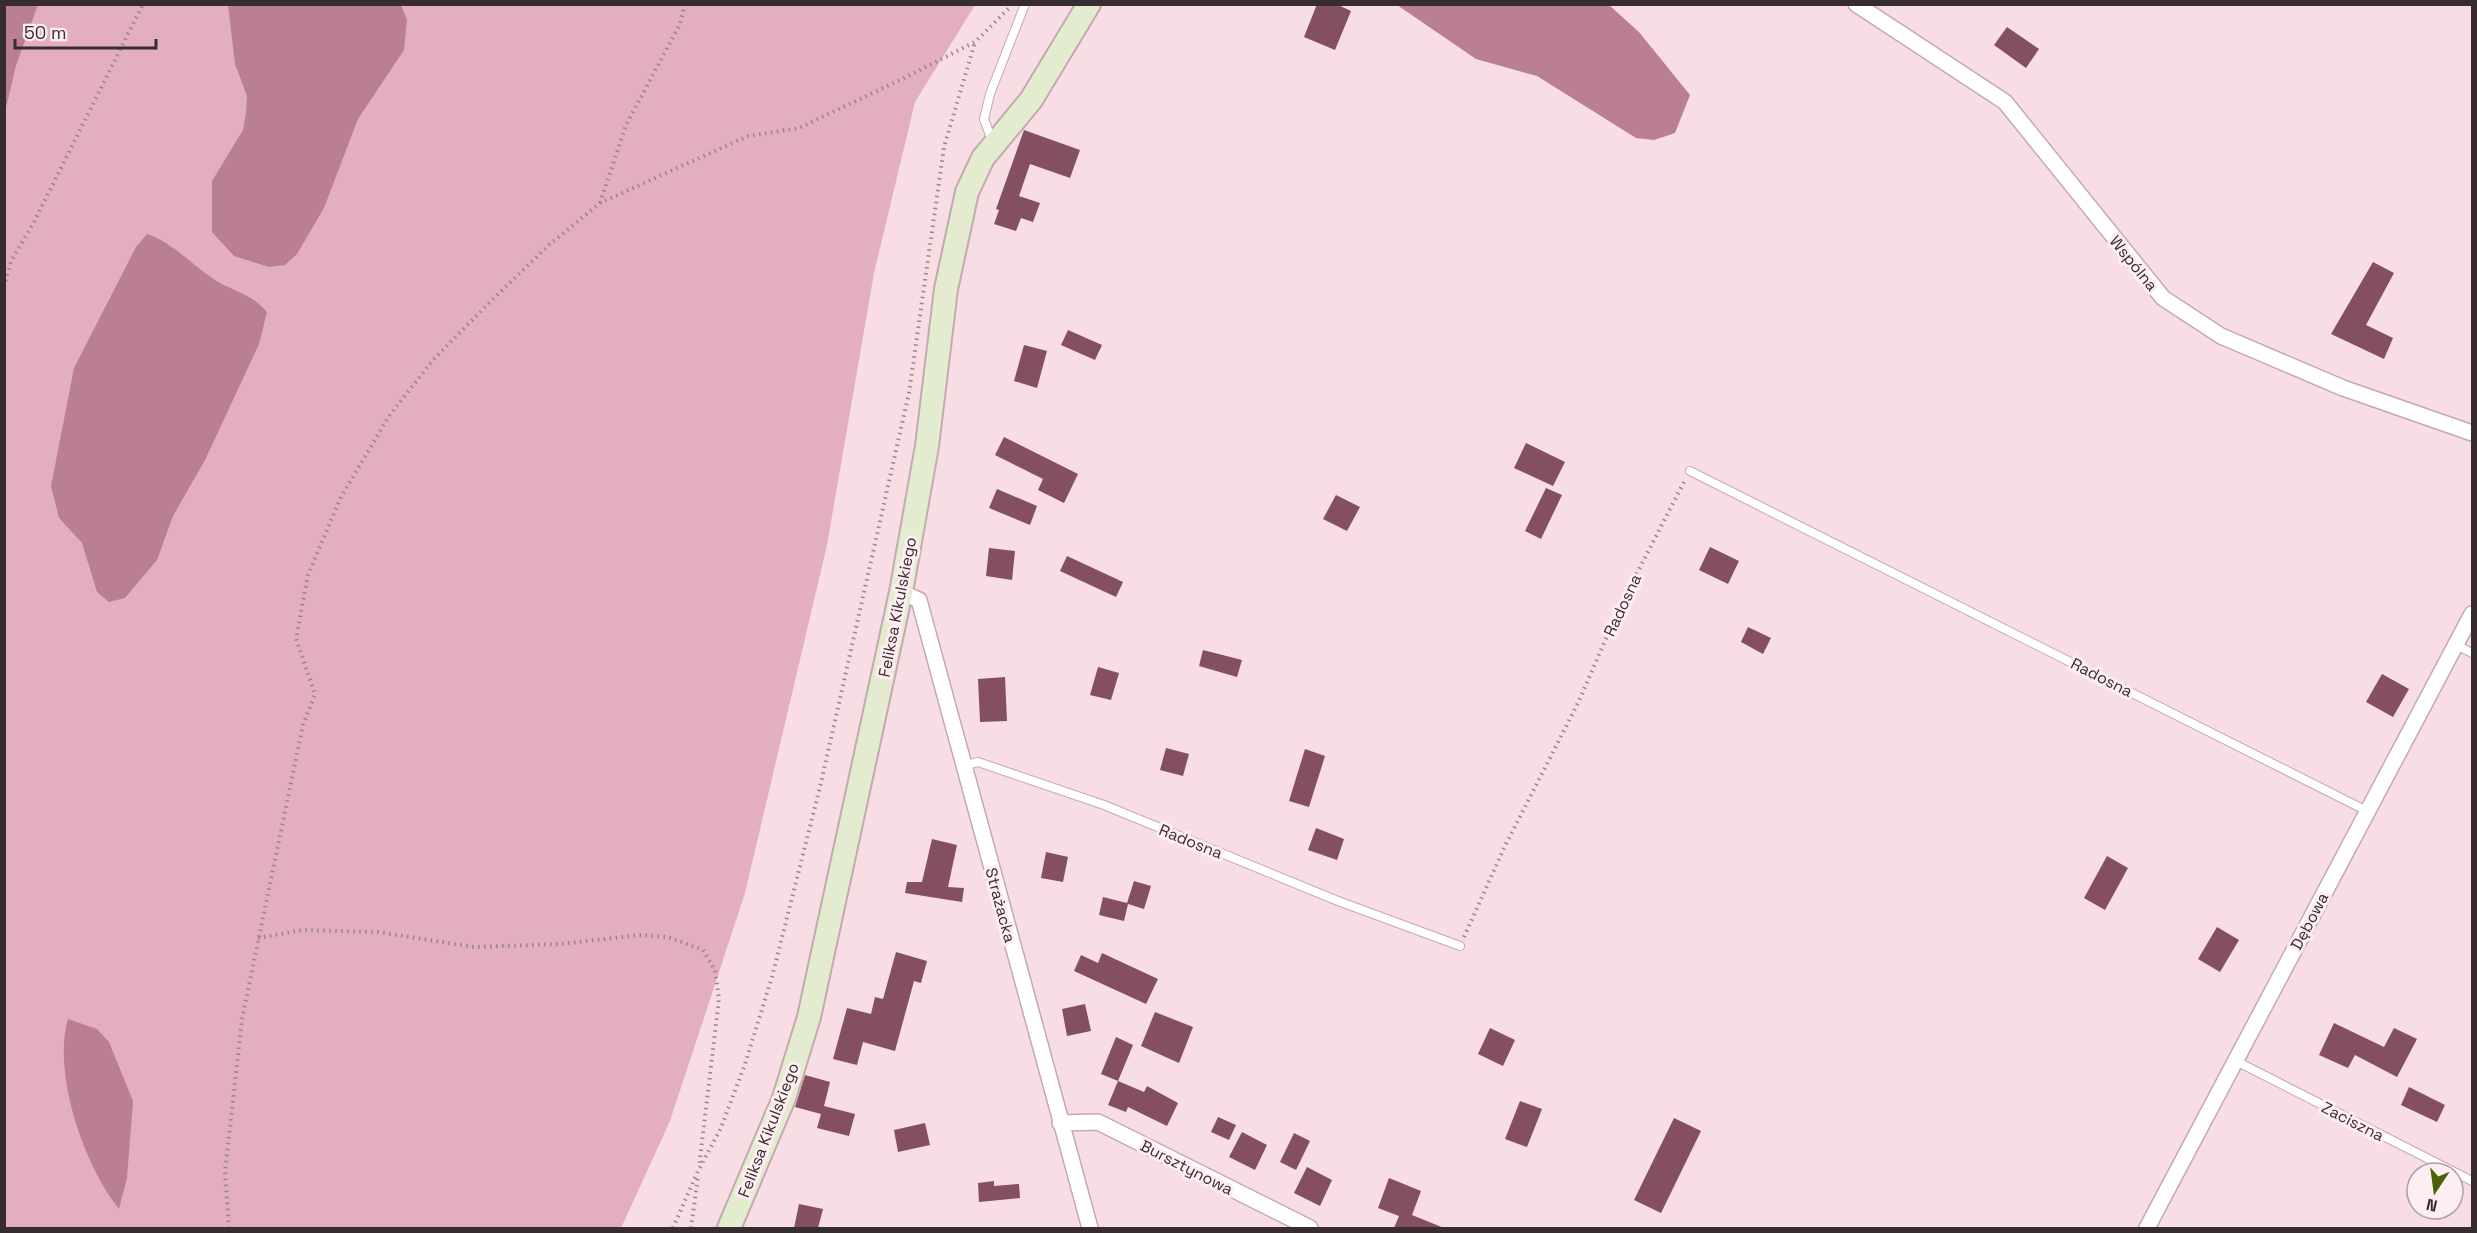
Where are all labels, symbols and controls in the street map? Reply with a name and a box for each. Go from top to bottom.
scale bar [15,12,156,50]
text: 50 m [24,21,66,44]
street label: Wspólna [2105,231,2162,295]
street label: Feliksa Kikulskiego [874,535,921,679]
street label: Radosna [1599,571,1646,640]
street label: Radosna [2067,653,2136,702]
street label: Radosna [1156,819,1226,864]
street label: Strażacka [980,865,1021,945]
street label: Dębowa [2286,889,2333,954]
street label: Feliksa Kikulskiego [733,1060,804,1200]
street label: Zaciszna [2318,1097,2388,1146]
street label: Bursztynowa [1137,1135,1237,1200]
north arrow [2405,1161,2465,1221]
text: N [2424,1194,2439,1217]

